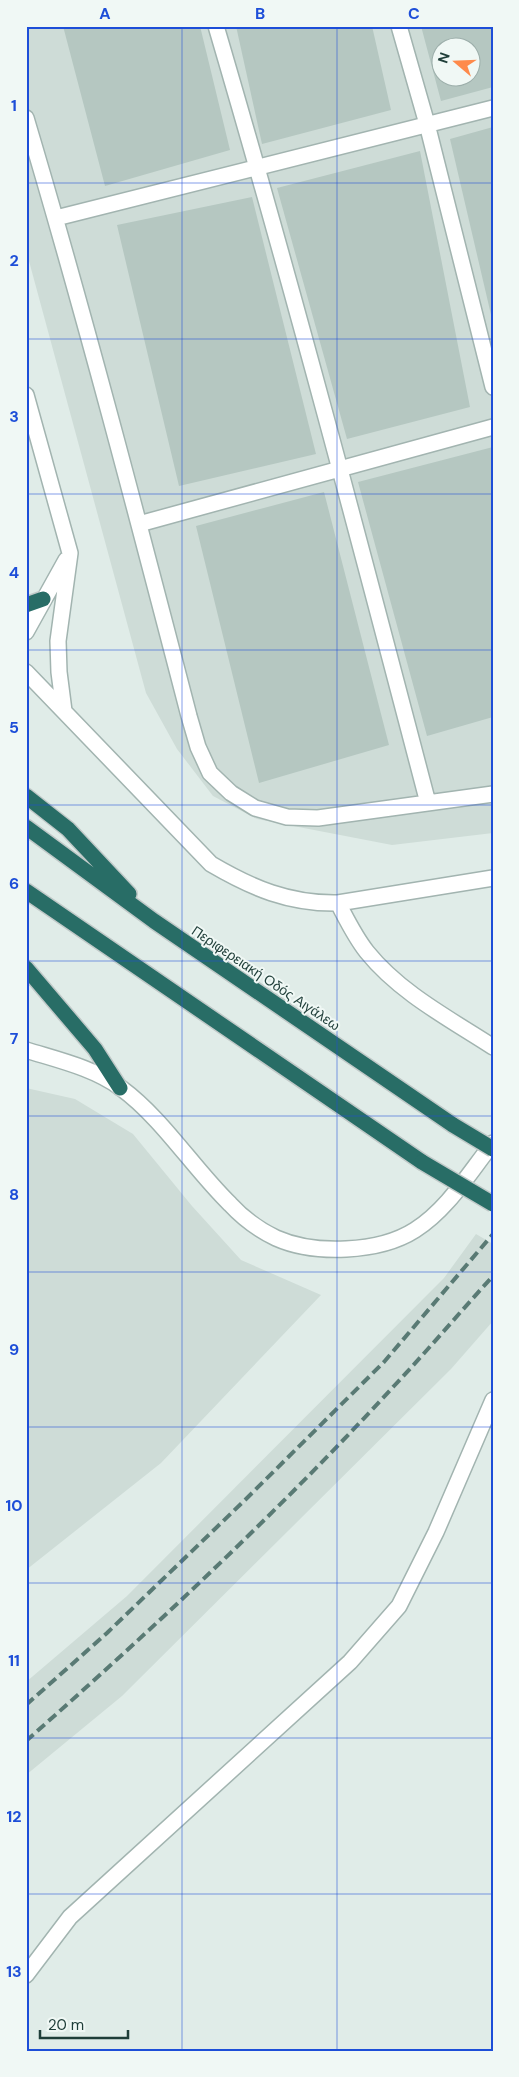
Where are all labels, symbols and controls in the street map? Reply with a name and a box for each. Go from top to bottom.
text: A [99,3,111,24]
text: B [255,3,265,24]
text: C [408,3,420,24]
north arrow [432,38,482,88]
text: N [434,50,454,66]
text: 1 [11,95,17,116]
text: 2 [9,250,19,271]
text: 3 [9,406,19,427]
text: 4 [9,562,19,583]
text: 5 [9,717,19,738]
text: 6 [9,873,19,894]
street label: Περιφερειακή Οδός Αιγάλεω [188,922,344,1035]
text: 7 [10,1028,19,1049]
text: 8 [9,1184,19,1205]
text: 9 [9,1339,19,1360]
text: 10 [5,1495,23,1516]
text: 11 [8,1650,20,1671]
text: 12 [6,1806,22,1827]
text: 13 [6,1961,22,1982]
scale bar [40,2007,128,2039]
text: 20 m [48,2015,84,2035]

